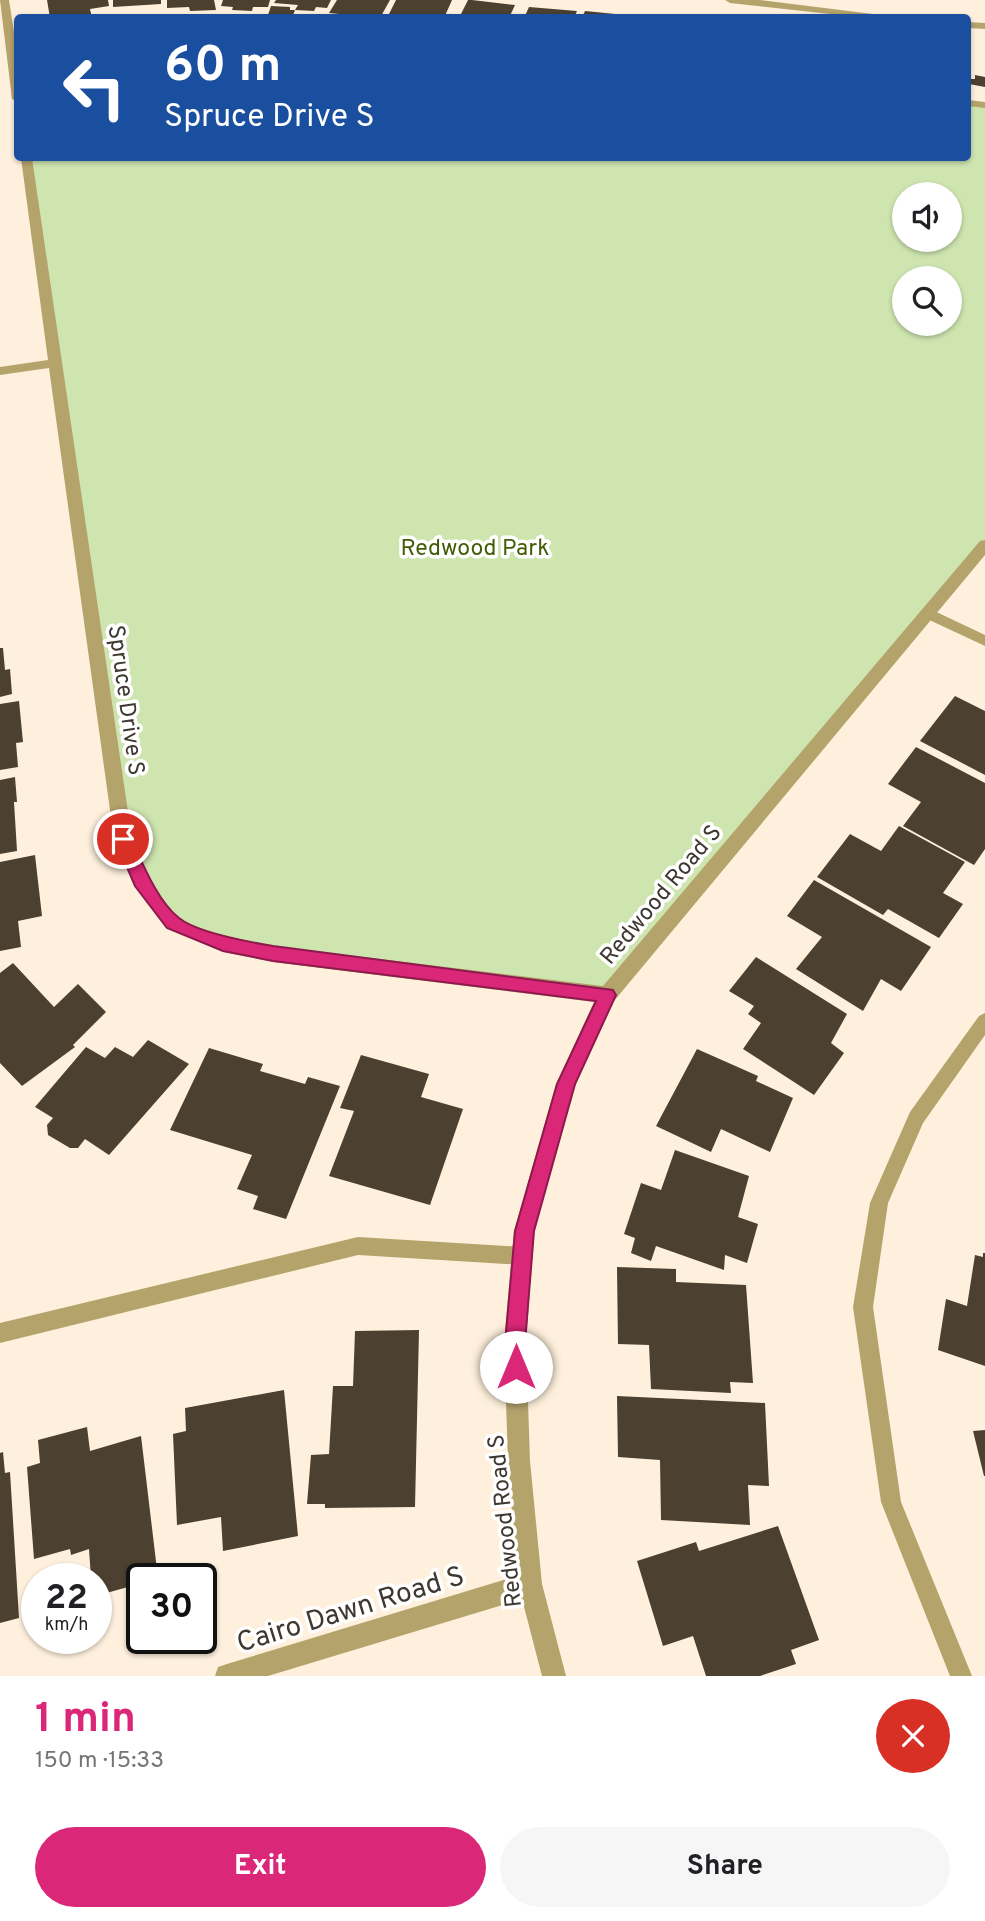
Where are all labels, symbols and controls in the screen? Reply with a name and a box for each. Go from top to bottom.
text: 60 m [164,37,282,99]
icon: left [49,42,140,133]
text: Spruce Drive S [164,98,375,138]
map controls [892,182,962,336]
button: sound [892,182,962,252]
button: search [892,266,962,336]
park label: Redwood Park [401,535,549,564]
street label: Spruce Drive S [100,623,149,777]
pin [93,809,153,869]
icon: arrive [104,820,142,858]
street label: Redwood Road S [595,820,729,972]
position arrow [479,1330,553,1404]
street label: Redwood Road S [483,1433,530,1609]
street label: Cairo Dawn Road S [233,1559,469,1663]
speed limit sign: 30 [126,1563,217,1654]
text: 22 [45,1577,88,1621]
text: km/h [45,1614,88,1637]
text: 1 min [35,1694,136,1747]
button: close [876,1699,950,1773]
text: 150 m · 15:33 [35,1747,164,1776]
button: Exit [35,1827,486,1907]
button: Share [500,1827,950,1907]

